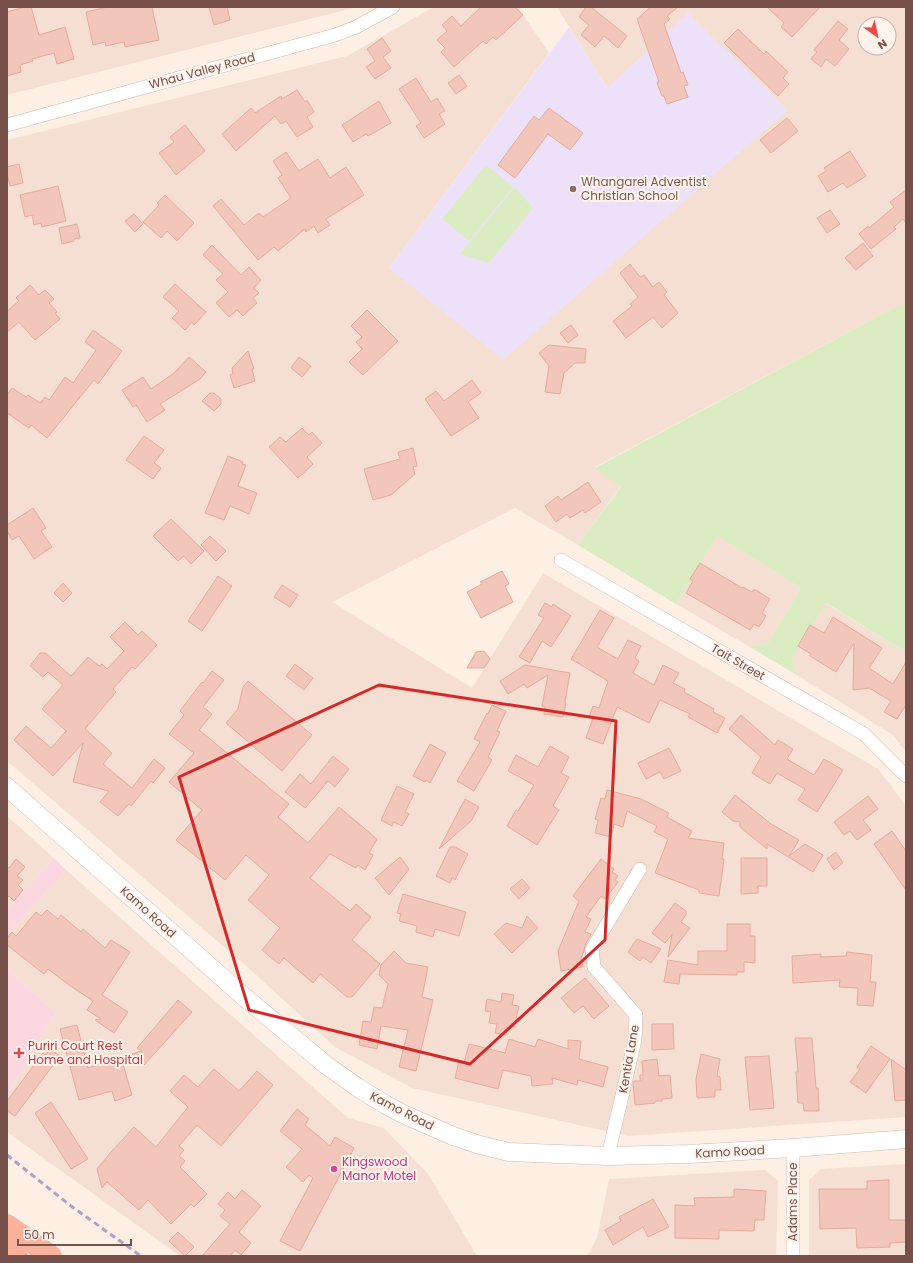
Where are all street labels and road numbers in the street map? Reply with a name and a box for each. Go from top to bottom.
street label: Whau Valley Road [147,48,257,93]
street label: Tait Street [708,639,769,684]
street label: Kamo Road [117,882,180,941]
street label: Kentia Lane [614,1023,643,1095]
street label: Kamo Road [367,1087,437,1134]
street label: Kamo Road [695,1141,765,1162]
street label: Adams Place [784,1163,801,1241]

